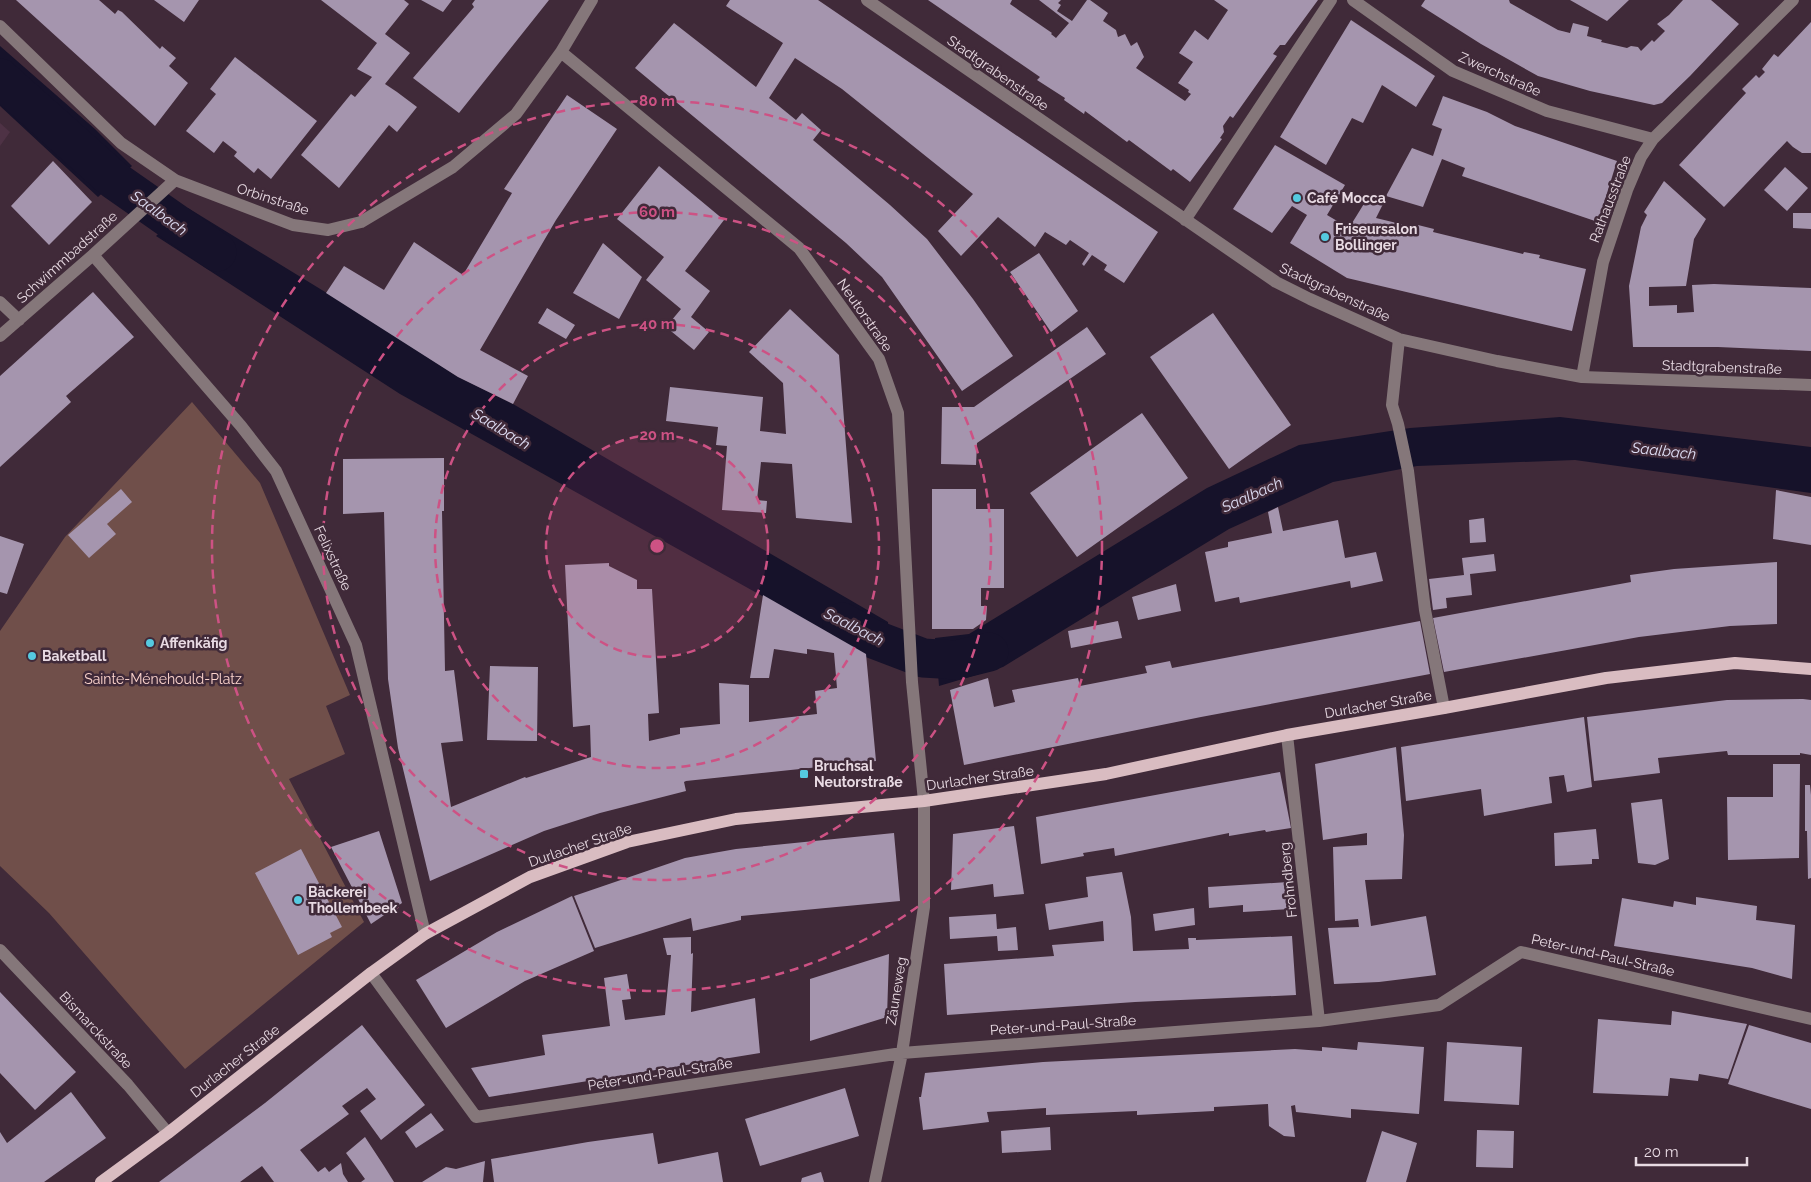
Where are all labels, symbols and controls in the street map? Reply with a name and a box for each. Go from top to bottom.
street label: Stadtgrabenstraße [944,32,1052,114]
street label: Zwerchstraße [1456,49,1544,99]
text: 80 m [639,92,675,110]
street label: Rathausstraße [1586,153,1634,245]
street label: Orbinstraße [235,180,311,218]
water label: Saalbach [127,186,191,239]
place label: Café Mocca [1307,190,1386,206]
marker: Café Mocca [1291,192,1303,204]
text: 60 m [639,203,675,221]
street label: Schwimmbadstraße [14,208,120,306]
place label: Friseursalon Bollinger [1335,221,1417,253]
marker: Friseursalon Bollinger [1319,231,1331,243]
street label: Stadtgrabenstraße [1277,259,1393,325]
street label: Neutorstraße [834,276,896,354]
text: 40 m [639,315,675,333]
street label: Stadtgrabenstraße [1662,357,1782,377]
water label: Saalbach [468,404,533,453]
text: 20 m [639,426,675,444]
water label: Saalbach [1630,439,1697,463]
water label: Saalbach [1218,474,1285,517]
street label: Felixstraße [311,523,355,593]
centre of rings [648,537,666,555]
water label: Saalbach [820,604,887,650]
place label: Affenkäfig [160,635,228,651]
marker: Affenkäfig [144,637,156,649]
place label: Baketball [42,648,107,664]
marker: Baketball [26,650,38,662]
park label: Sainte-Ménehould-Platz [84,671,242,687]
street label: Durlacher Straße [1323,687,1433,721]
place label: Bruchsal Neutorstraße [814,758,903,790]
street label: Durlacher Straße [925,763,1035,793]
marker: Bruchsal Neutorstraße [798,768,810,780]
street label: Durlacher Straße [526,820,634,870]
street label: Frohndberg [1276,841,1300,919]
place label: Bäckerei Thollembeek [308,884,398,916]
marker: Bäckerei Thollembeek [292,894,304,906]
street label: Peter-und-Paul-Straße [1530,931,1676,979]
street label: Zäuneweg [883,956,909,1026]
street label: Bismarckstraße [56,988,136,1072]
street label: Peter-und-Paul-Straße [989,1012,1137,1038]
street label: Durlacher Straße [187,1021,283,1101]
street label: Peter-und-Paul-Straße [586,1055,734,1093]
scale bar [1636,1134,1747,1166]
text: 20 m [1644,1143,1679,1161]

